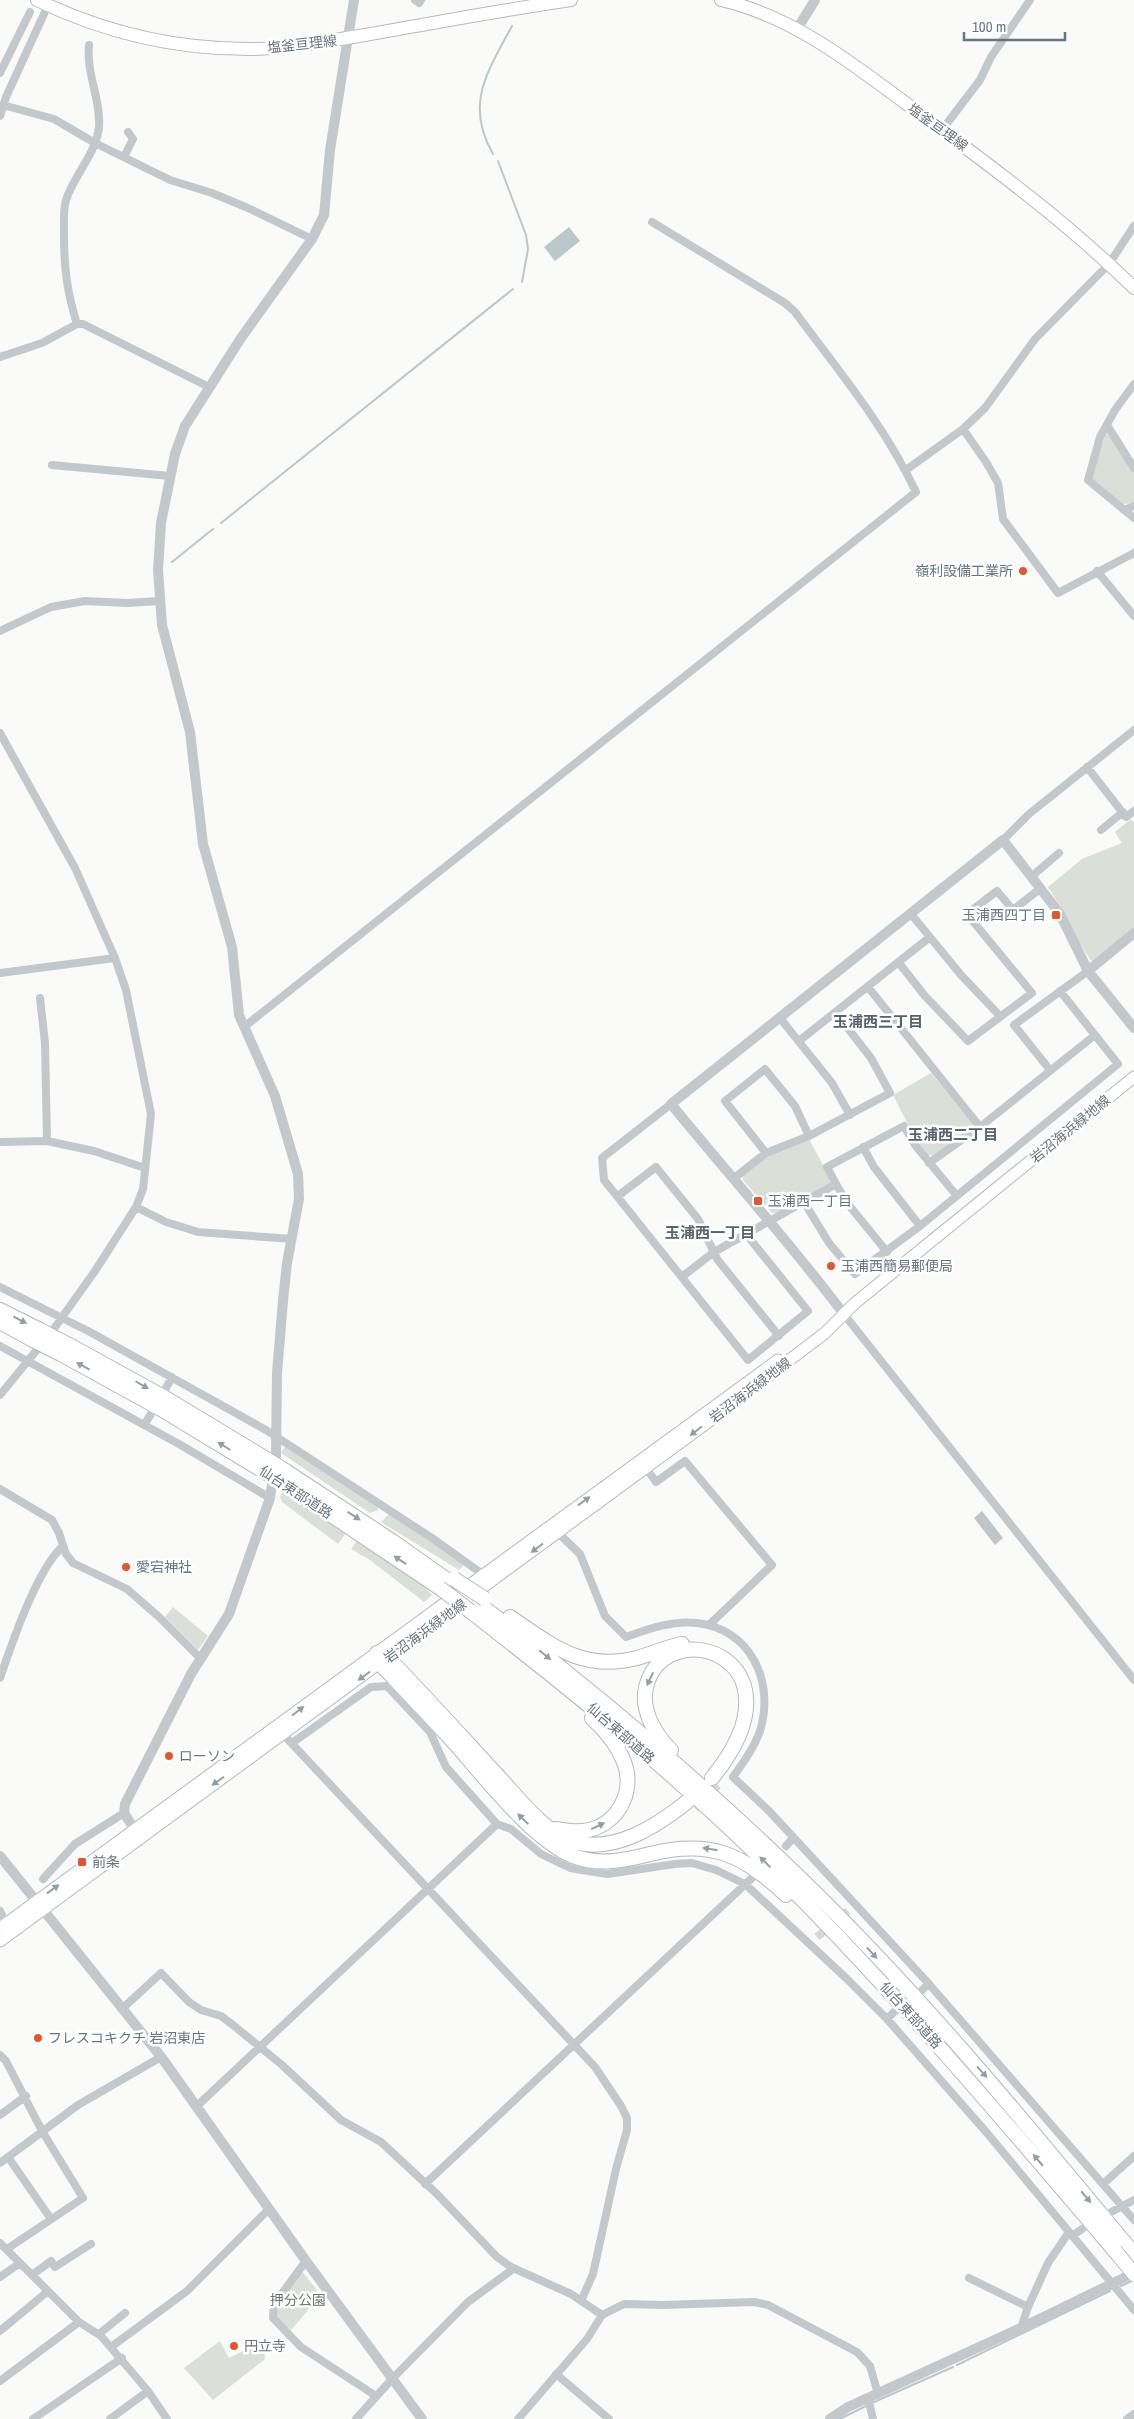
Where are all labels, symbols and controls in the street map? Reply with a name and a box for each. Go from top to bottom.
scale bar [964,10,1065,42]
text: 100 m [972,16,1006,37]
street label: 塩釜亘理線 [266,31,338,57]
street label: 塩釜亘理線 [904,99,972,155]
place label: 嶺利設備工業所 [915,562,1013,580]
marker: 嶺利設備工業所 [1017,565,1029,577]
place label: 玉浦西四丁目 [962,906,1046,924]
marker: 玉浦西四丁目 [1050,909,1062,921]
district label: 玉浦西三丁目 [833,1011,923,1032]
street label: 岩沼海浜緑地線 [1026,1091,1114,1167]
district label: 玉浦西二丁目 [908,1124,998,1145]
place label: 玉浦西一丁目 [768,1192,852,1210]
marker: 玉浦西一丁目 [752,1195,764,1207]
district label: 玉浦西一丁目 [665,1222,755,1243]
place label: 玉浦西簡易郵便局 [841,1257,953,1275]
marker: 玉浦西簡易郵便局 [825,1260,837,1272]
one-way arrow [13,1316,27,1324]
street label: 岩沼海浜緑地線 [705,1353,795,1427]
one-way arrow [75,1362,90,1370]
one-way arrow [136,1381,149,1390]
one-way arrow [690,1426,703,1437]
one-way arrow [218,1442,231,1451]
street label: 仙台東部道路 [256,1462,336,1522]
one-way arrow [577,1496,591,1506]
one-way arrow [348,1511,361,1521]
one-way arrow [530,1543,544,1553]
one-way arrow [393,1555,407,1565]
place label: 愛宕神社 [136,1558,192,1576]
marker: 愛宕神社 [120,1561,132,1573]
street label: 岩沼海浜緑地線 [380,1595,470,1667]
one-way arrow [538,1649,551,1660]
one-way arrow [358,1670,371,1681]
one-way arrow [646,1671,655,1686]
street label: 仙台東部道路 [583,1699,659,1767]
one-way arrow [291,1706,305,1716]
place label: ローソン [179,1747,235,1765]
marker: ローソン [163,1750,175,1762]
one-way arrow [212,1776,225,1786]
one-way arrow [517,1813,529,1825]
one-way arrow [591,1822,606,1830]
one-way arrow [702,1845,718,1853]
place label: 前条 [92,1853,120,1871]
marker: 前条 [76,1856,88,1868]
one-way arrow [760,1856,772,1868]
one-way arrow [46,1884,60,1894]
one-way arrow [866,1946,878,1958]
street label: 仙台東部道路 [876,1978,946,2052]
place label: フレスコキクチ 岩沼東店 [48,2029,205,2047]
marker: フレスコキクチ 岩沼東店 [32,2032,44,2044]
one-way arrow [976,2066,987,2079]
one-way arrow [1032,2155,1044,2167]
one-way arrow [1081,2190,1092,2203]
park label: 押分公園 [270,2291,326,2309]
place label: 円立寺 [244,2337,286,2355]
marker: 円立寺 [228,2340,240,2352]

